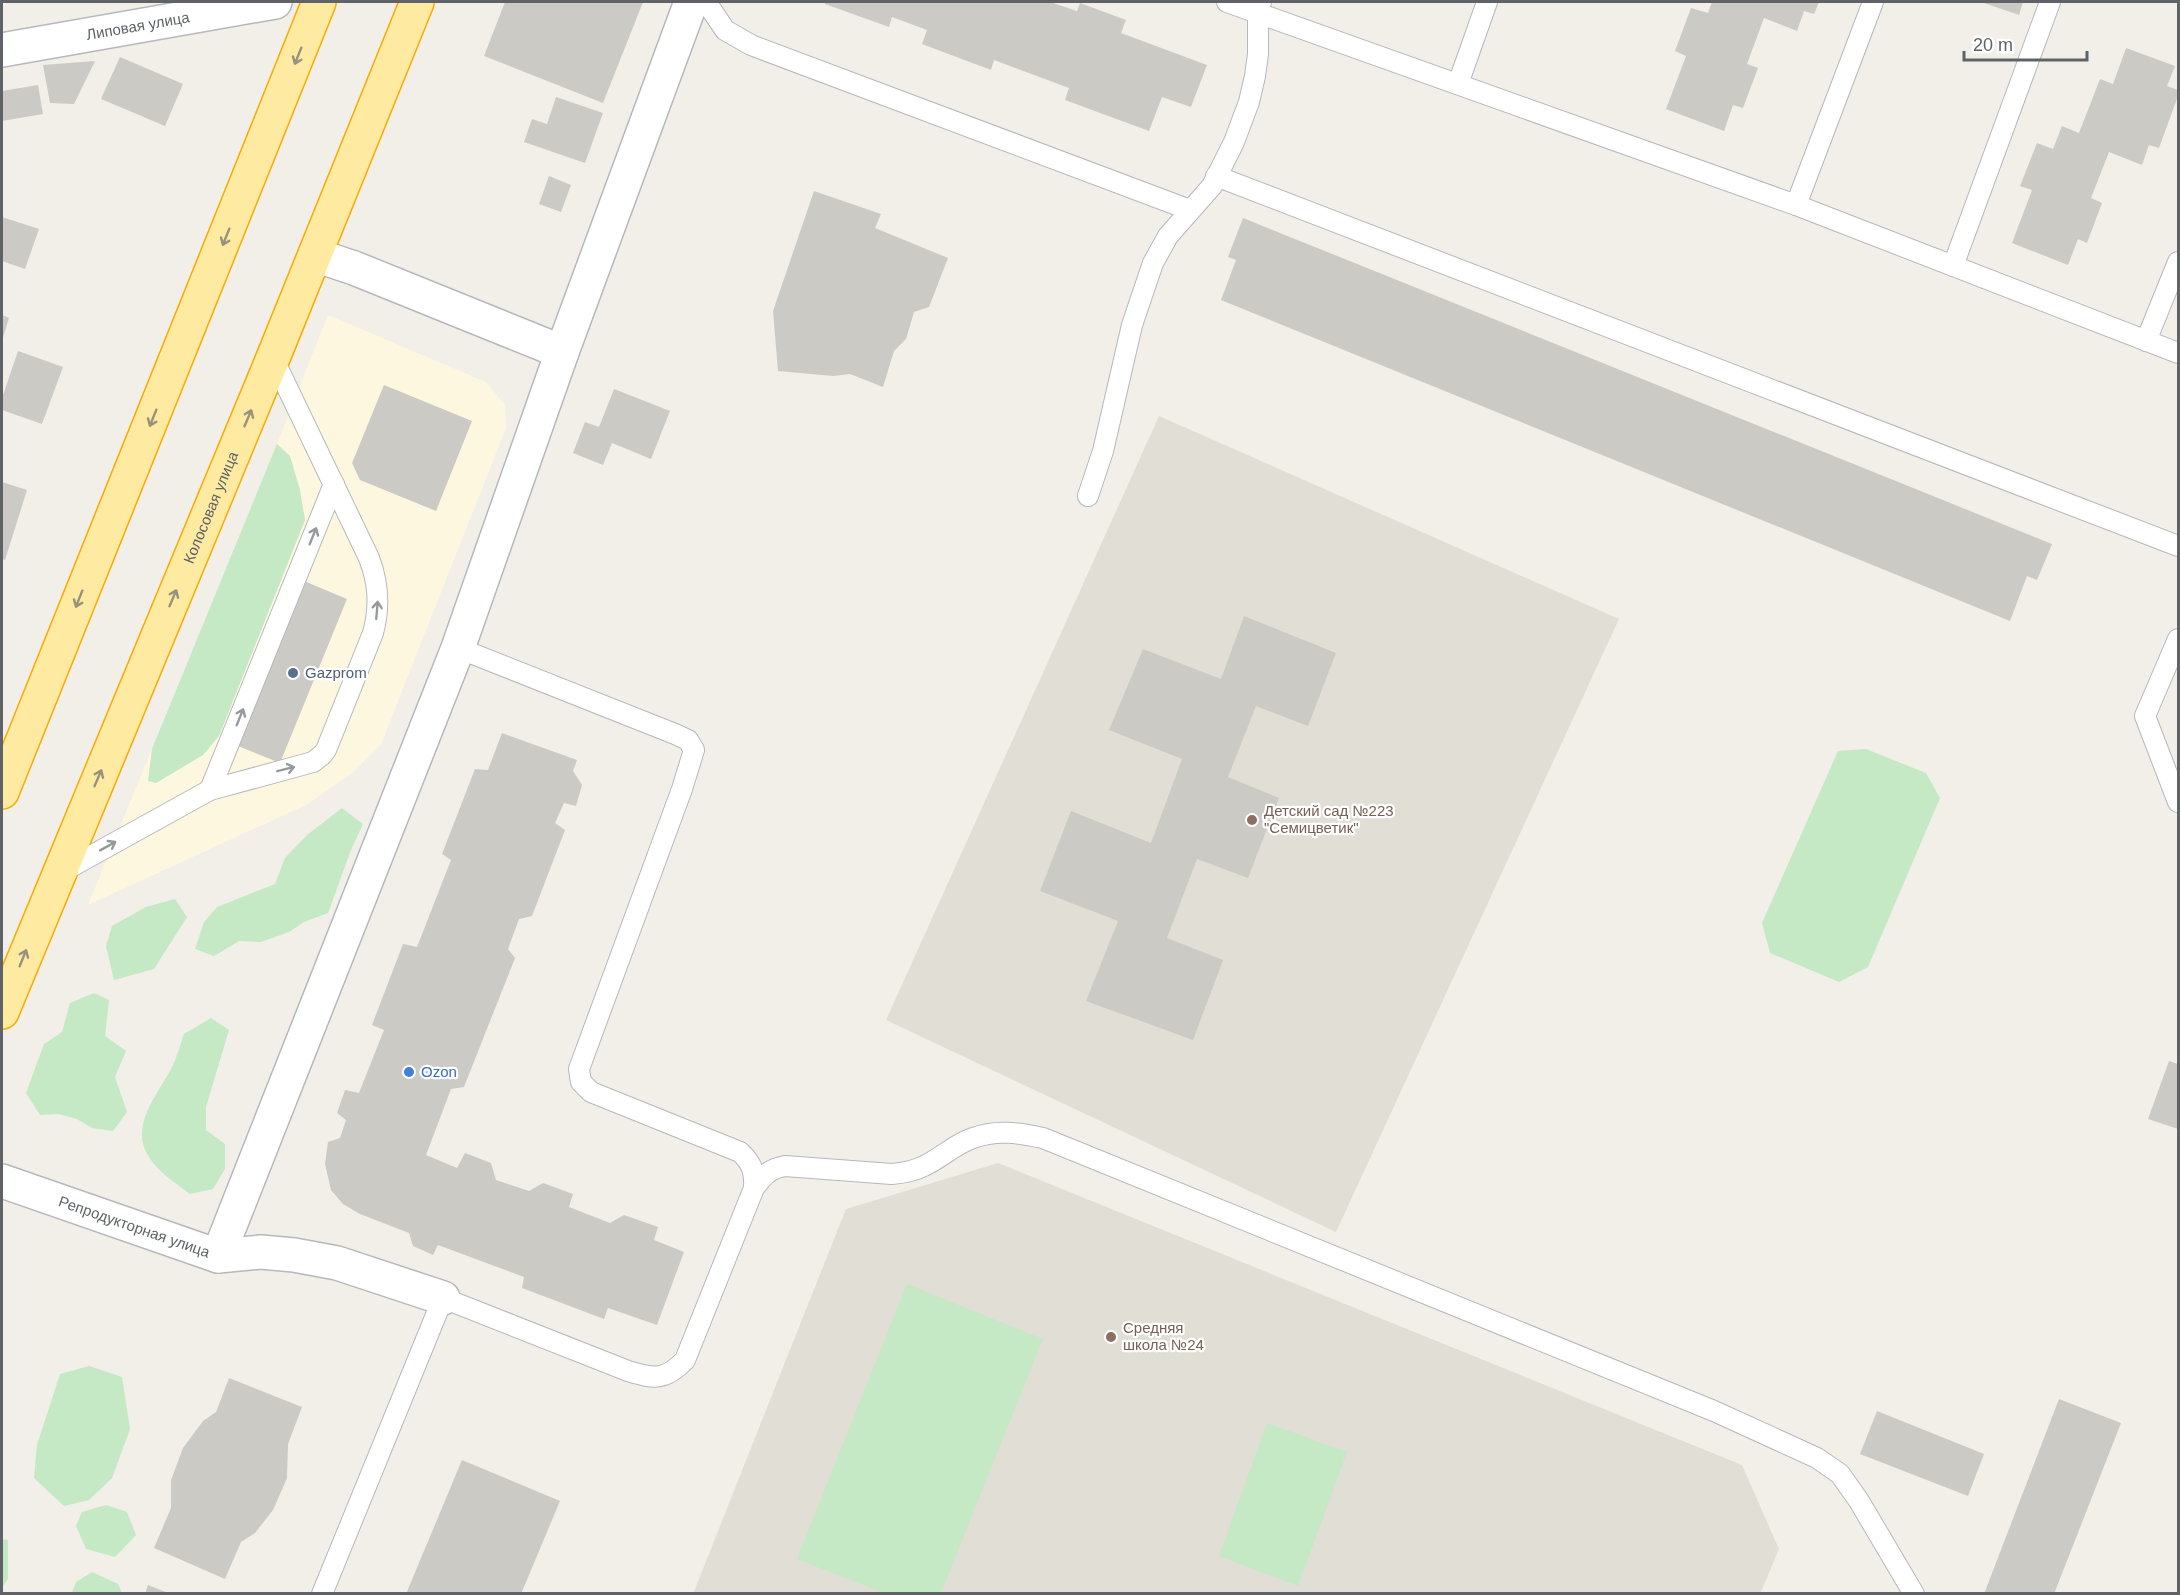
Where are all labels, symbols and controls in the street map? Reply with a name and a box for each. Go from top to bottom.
street label: Липовая улица [85,8,191,43]
scale bar [1964,24,2087,62]
text: 20 m [1973,35,2013,55]
one-way arrow [292,46,303,65]
one-way arrow [220,227,231,246]
one-way arrow [146,408,157,427]
one-way arrow [243,409,254,428]
street label: Колосовая улица [180,448,242,566]
one-way arrow [308,527,319,546]
one-way arrow [73,589,84,607]
one-way arrow [168,589,179,608]
one-way arrow [372,601,383,621]
place label: Gazprom [305,664,367,681]
marker: Gazprom [286,666,300,680]
one-way arrow [235,708,246,726]
one-way arrow [276,763,295,775]
one-way arrow [93,769,104,788]
place label: Детский сад №223 "Семицветик" [1264,802,1394,836]
marker: Детский сад №223 "Семицветик" [1245,813,1259,827]
one-way arrow [99,840,117,851]
one-way arrow [19,949,30,968]
place label: Ozon [421,1063,457,1080]
marker: Ozon [402,1065,416,1079]
street label: Репродукторная улица [57,1192,213,1261]
place label: Средняя школа №24 [1123,1319,1204,1353]
marker: Средняя школа №24 [1104,1330,1118,1344]

